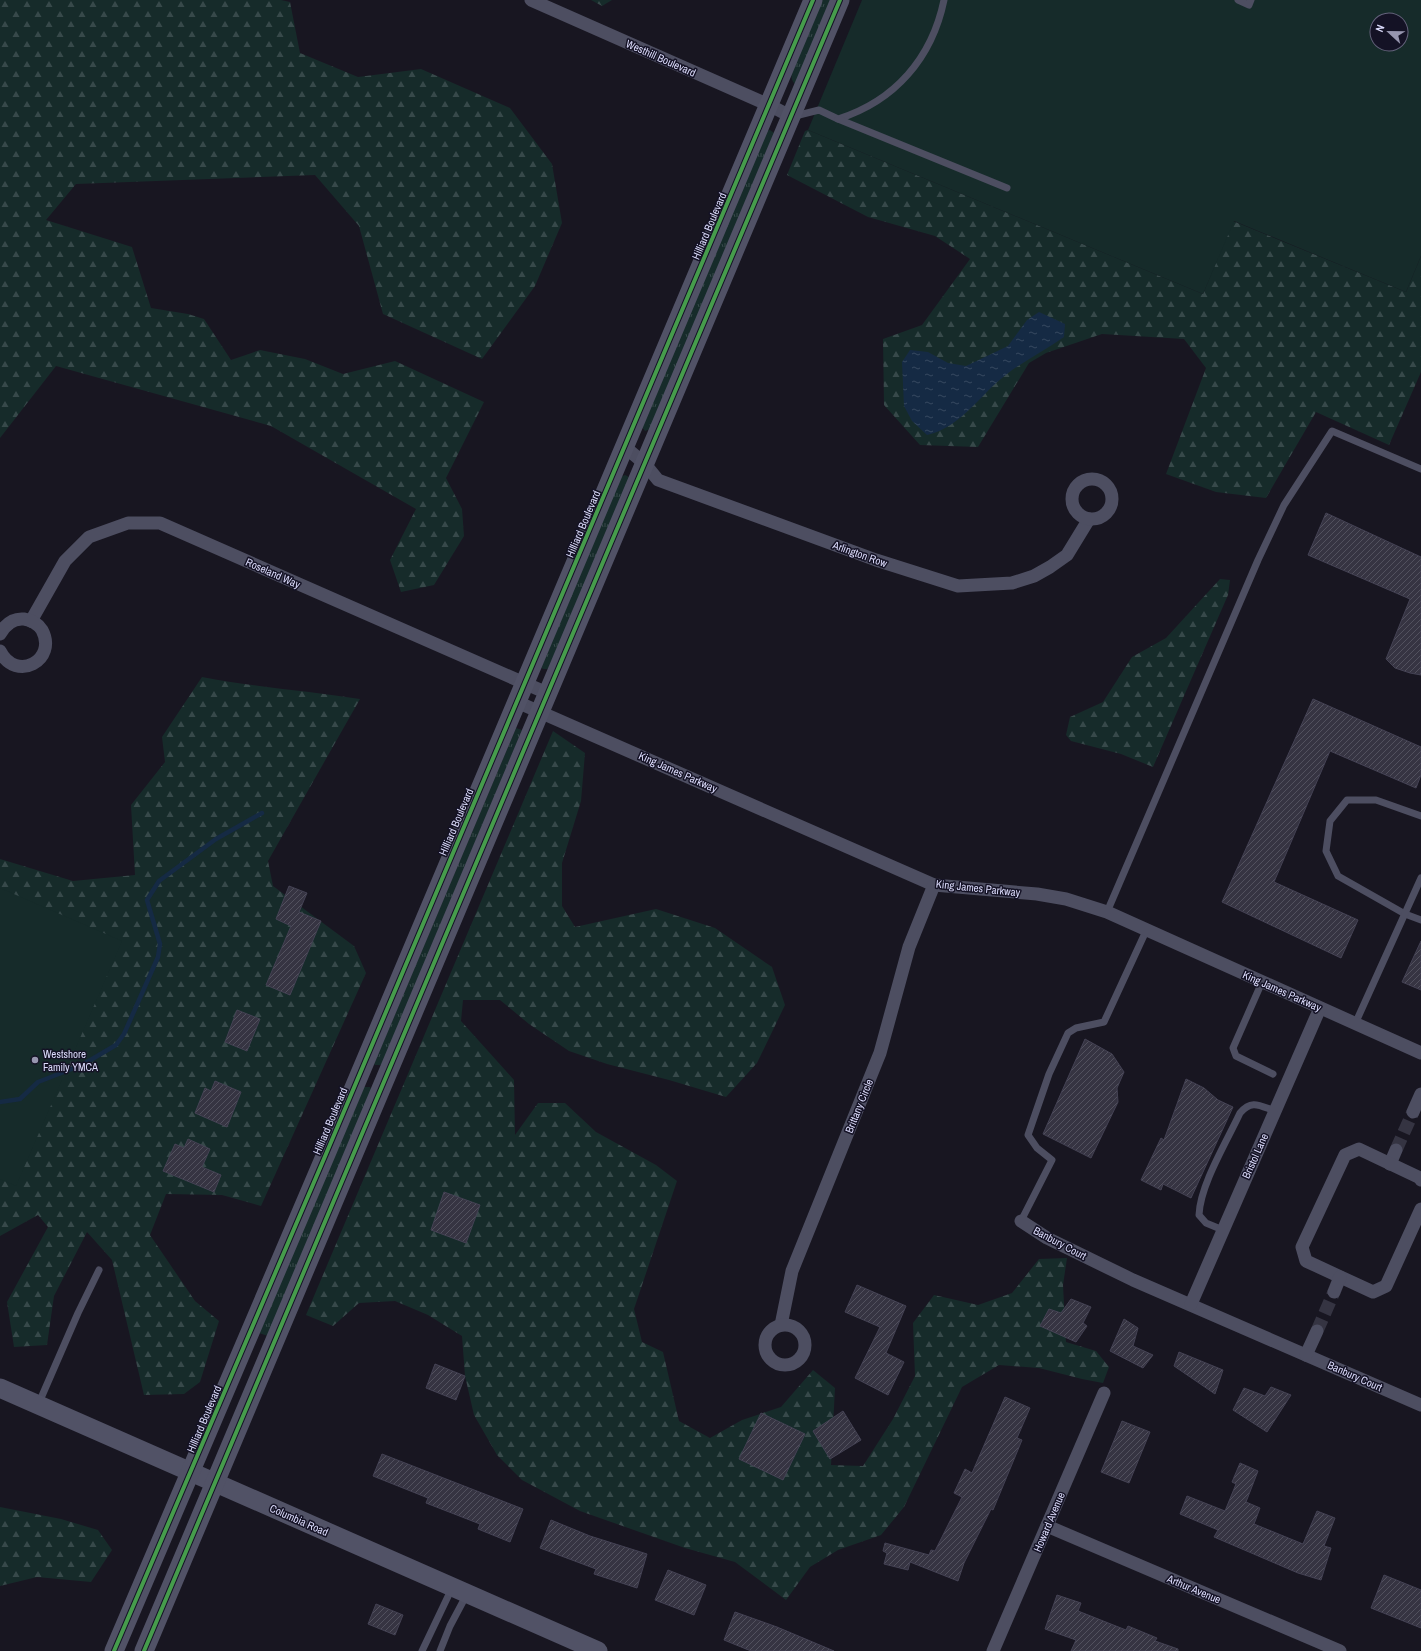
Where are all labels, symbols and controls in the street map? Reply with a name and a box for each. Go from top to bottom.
north arrow [1369,12,1409,52]
text: N [1372,23,1387,34]
street label: Westhill Boulevard [624,36,698,80]
street label: Hilliard Boulevard [689,190,729,262]
street label: Hilliard Boulevard [563,488,603,560]
street label: Arlington Row [830,537,889,570]
street label: Roseland Way [244,555,303,591]
street label: King James Parkway [636,748,720,796]
street label: Hilliard Boulevard [436,786,476,858]
street label: King James Parkway [935,877,1021,899]
street label: King James Parkway [1240,967,1324,1015]
place label: Westshore Family YMCA [43,1047,99,1074]
marker: Westshore Family YMCA [30,1055,40,1065]
street label: Brittany Circle [842,1077,876,1135]
street label: Hilliard Boulevard [310,1085,350,1157]
street label: Bristol Lane [1239,1131,1271,1181]
street label: Banbury Court [1031,1223,1089,1263]
street label: Banbury Court [1326,1358,1385,1394]
street label: Hilliard Boulevard [184,1383,224,1455]
street label: Howard Avenue [1030,1490,1068,1554]
street label: Columbia Road [268,1501,330,1539]
street label: Arthur Avenue [1164,1571,1223,1607]

